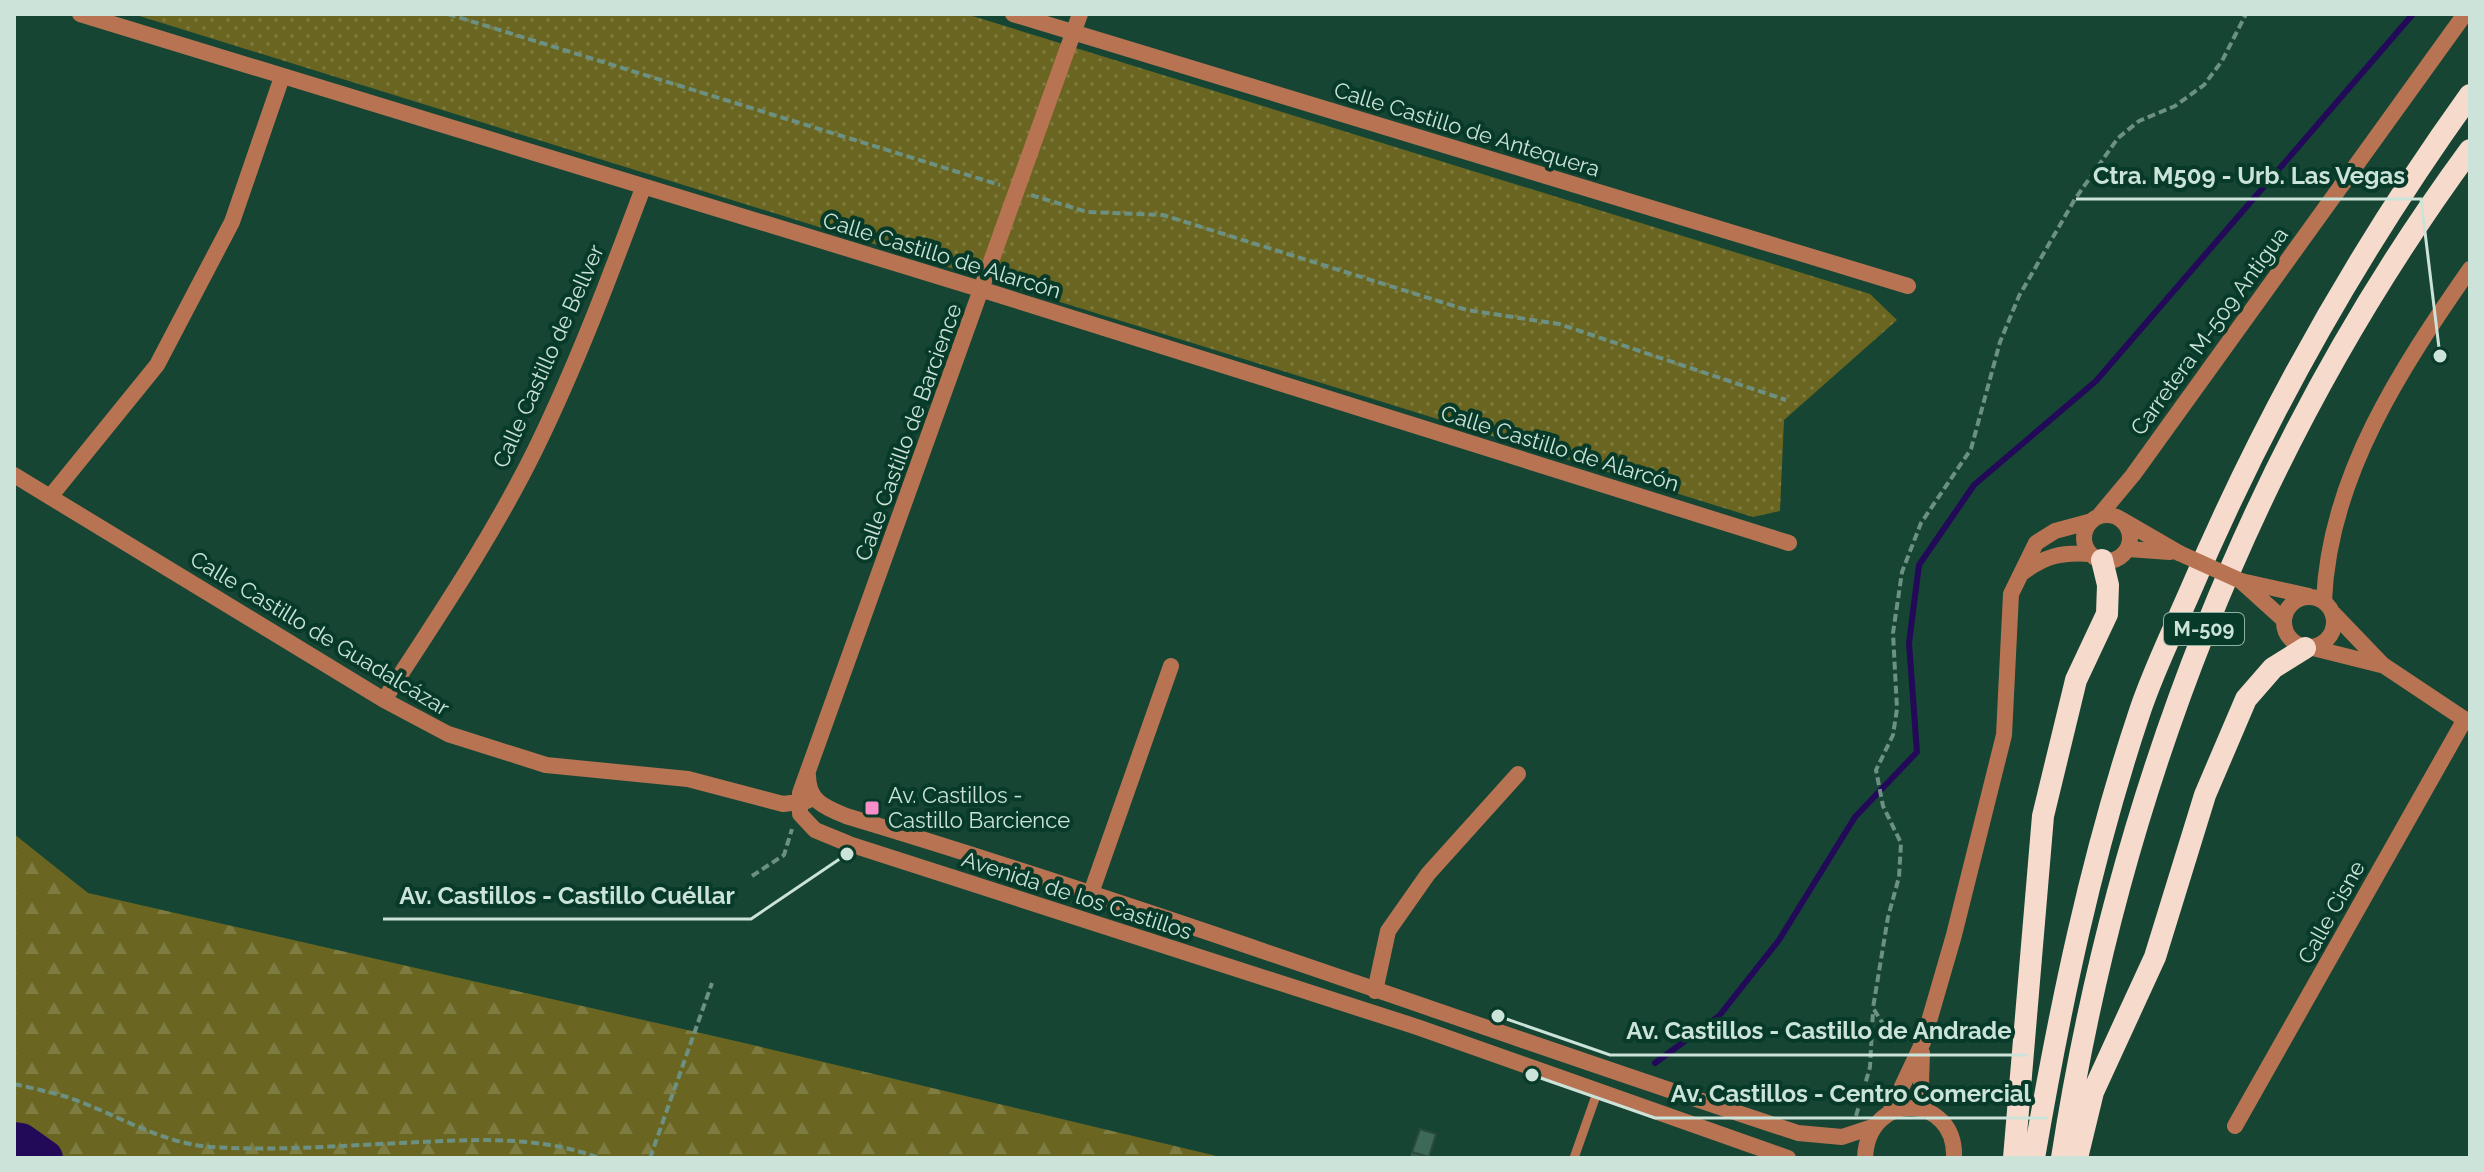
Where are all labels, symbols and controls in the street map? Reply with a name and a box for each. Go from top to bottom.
street label: Calle Castillo de Antequera [1331,76,1603,182]
callout: Ctra. M509 - Urb. Las Vegas [2076,151,2421,199]
text: Ctra. M509 - Urb. Las Vegas [2093,161,2405,190]
street label: Calle Castillo de Alarcón [820,206,1064,304]
street label: Carretera M-509 Antigua [2125,222,2293,440]
street label: Calle Castillo de Bellver [487,240,609,472]
street label: Calle Castillo de Barcience [849,300,967,564]
street label: Calle Castillo de Alarcón [1438,399,1682,497]
street label: Calle Castillo de Guadalcázar [186,545,454,721]
road number: M-509 [2164,613,2244,645]
place label: Av. Castillos - Castillo Barcience [888,782,1070,833]
marker: Av. Castillos - Castillo Barcience [863,799,881,817]
street label: Avenida de los Castillos [959,845,1195,945]
street label: Calle Cisne [2292,856,2370,968]
callout: Av. Castillos - Castillo Cuéllar [383,871,751,919]
text: Av. Castillos - Castillo Cuéllar [399,881,735,910]
callout: Av. Castillos - Castillo de Andrade [1610,1007,2028,1055]
text: Av. Castillos - Castillo de Andrade [1626,1016,2012,1045]
callout: Av. Castillos - Centro Comercial [1655,1070,2048,1118]
text: Av. Castillos - Centro Comercial [1671,1079,2032,1108]

